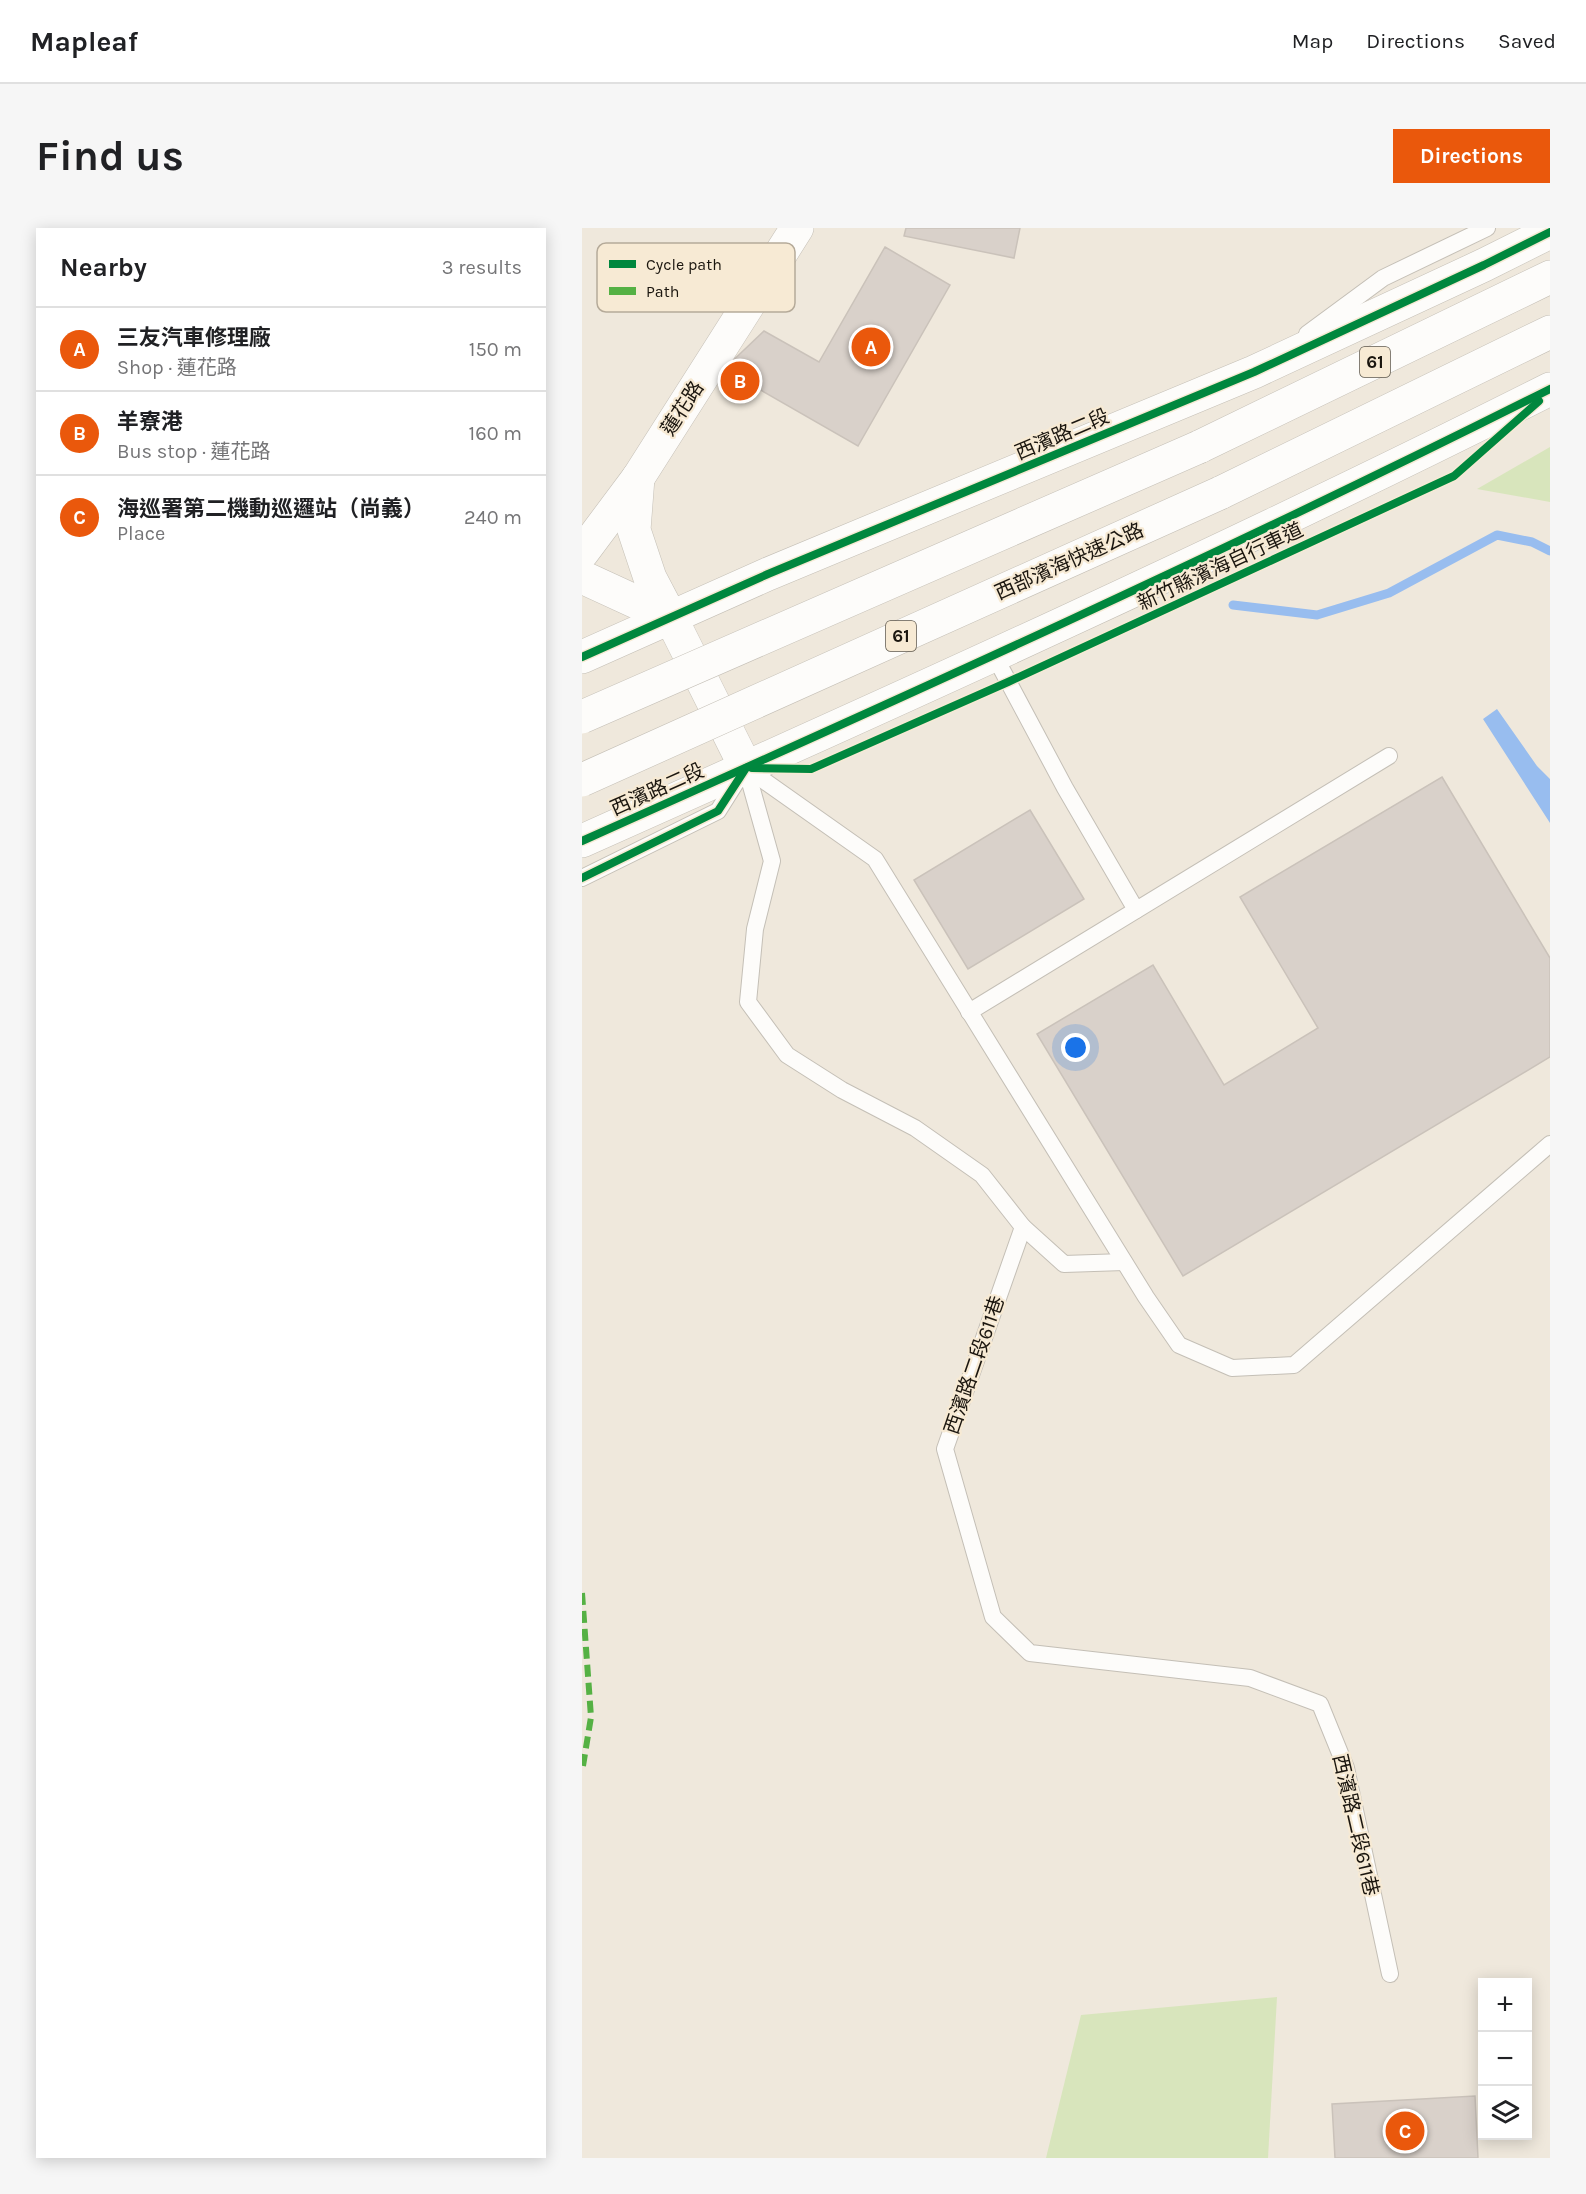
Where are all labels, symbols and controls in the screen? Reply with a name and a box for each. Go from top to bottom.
text: Mapleaf [30,25,138,58]
text: Map [1292,29,1333,53]
text: Directions [1366,29,1465,53]
text: Saved [1498,29,1556,53]
button: Directions [1393,129,1550,183]
text: Find us [36,131,184,181]
legend [597,243,795,312]
text: Nearby [60,252,147,283]
text: Cycle path [646,255,722,274]
text: 3 results [442,256,522,279]
text: Path [646,282,679,301]
pin: A [852,324,890,370]
text: 三友汽車修理廠 [117,325,271,351]
text: A [73,338,86,361]
text: 150 m [469,338,522,361]
road number: 61 [1360,347,1390,377]
text: Shop · 蓮花路 [117,356,237,379]
pin: B [720,358,760,404]
street label: 蓮花路 [656,377,708,440]
street label: 西濱路二段 [1012,404,1113,465]
text: 羊寮港 [117,409,183,435]
text: B [73,422,86,445]
text: 160 m [469,422,522,445]
text: Bus stop · 蓮花路 [117,440,271,463]
text: 海巡署第二機動巡邏站（尚義） [117,496,425,522]
text: C [73,506,86,529]
text: 240 m [464,506,522,529]
street label: 西部濱海快速公路 [991,518,1147,605]
street label: 新竹縣濱海自行車道 [1134,518,1307,615]
text: Place [117,522,165,545]
road number: 61 [886,621,916,651]
street label: 西濱路二段 [607,759,708,820]
your location [1061,1033,1090,1062]
street label: 西濱路二段611巷 [940,1293,1009,1437]
street label: 西濱路二段611巷 [1328,1752,1383,1898]
map controls [1478,1978,1532,2140]
button: + [1478,1978,1532,2032]
button: − [1478,2032,1532,2086]
button: layers [1478,2086,1532,2140]
pin: C [1386,2108,1424,2154]

